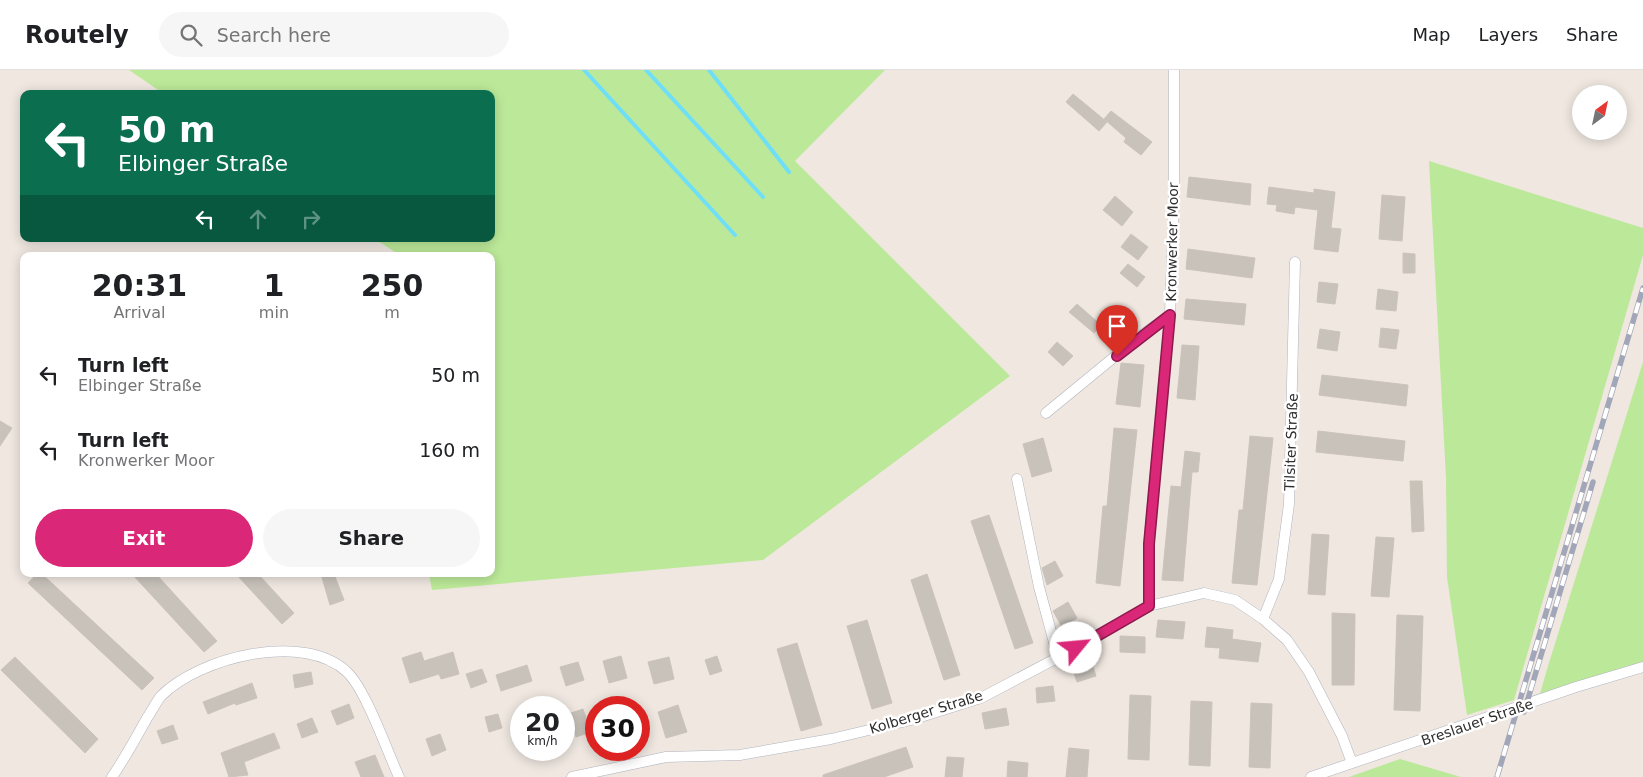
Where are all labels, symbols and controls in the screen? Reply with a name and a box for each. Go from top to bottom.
search box [159,12,509,57]
text: Routely [25,21,129,49]
icon: search [177,21,205,49]
text: Search here [217,24,331,46]
text: Map [1412,24,1450,45]
text: Layers [1478,24,1538,45]
text: Share [1566,24,1618,45]
north arrow [1572,85,1628,140]
map controls [1572,85,1627,140]
icon: left [35,110,100,175]
text: 50 m [118,110,215,150]
text: Elbinger Straße [118,151,288,176]
street label: Kronwerker Moor [1163,182,1181,302]
icon: left [191,205,219,233]
icon: ahead [244,205,272,233]
icon: right [297,205,325,233]
text: 20:31 [92,268,187,303]
text: 1 [263,268,284,303]
text: 250 [361,268,423,303]
text: Arrival [113,303,165,322]
text: min [259,303,289,322]
text: m [384,303,400,322]
pin [1096,305,1138,356]
icon: arrive [1103,312,1131,340]
text: Turn left [78,354,169,376]
icon: left [35,361,63,389]
text: 50 m [431,364,480,386]
text: Elbinger Straße [78,376,202,395]
street label: Tilsiter Straße [1281,393,1301,492]
text: Turn left [78,429,169,451]
icon: left [35,436,63,464]
text: 160 m [419,439,480,461]
text: Kronwerker Moor [78,451,214,470]
button: Exit [35,509,253,567]
button: Share [263,509,480,567]
position arrow [1049,621,1101,673]
street label: Kolberger Straße [867,687,985,737]
street label: Breslauer Straße [1419,695,1535,749]
speed limit sign: 30 [585,696,650,761]
text: 20 [525,708,560,737]
text: km/h [527,734,558,748]

